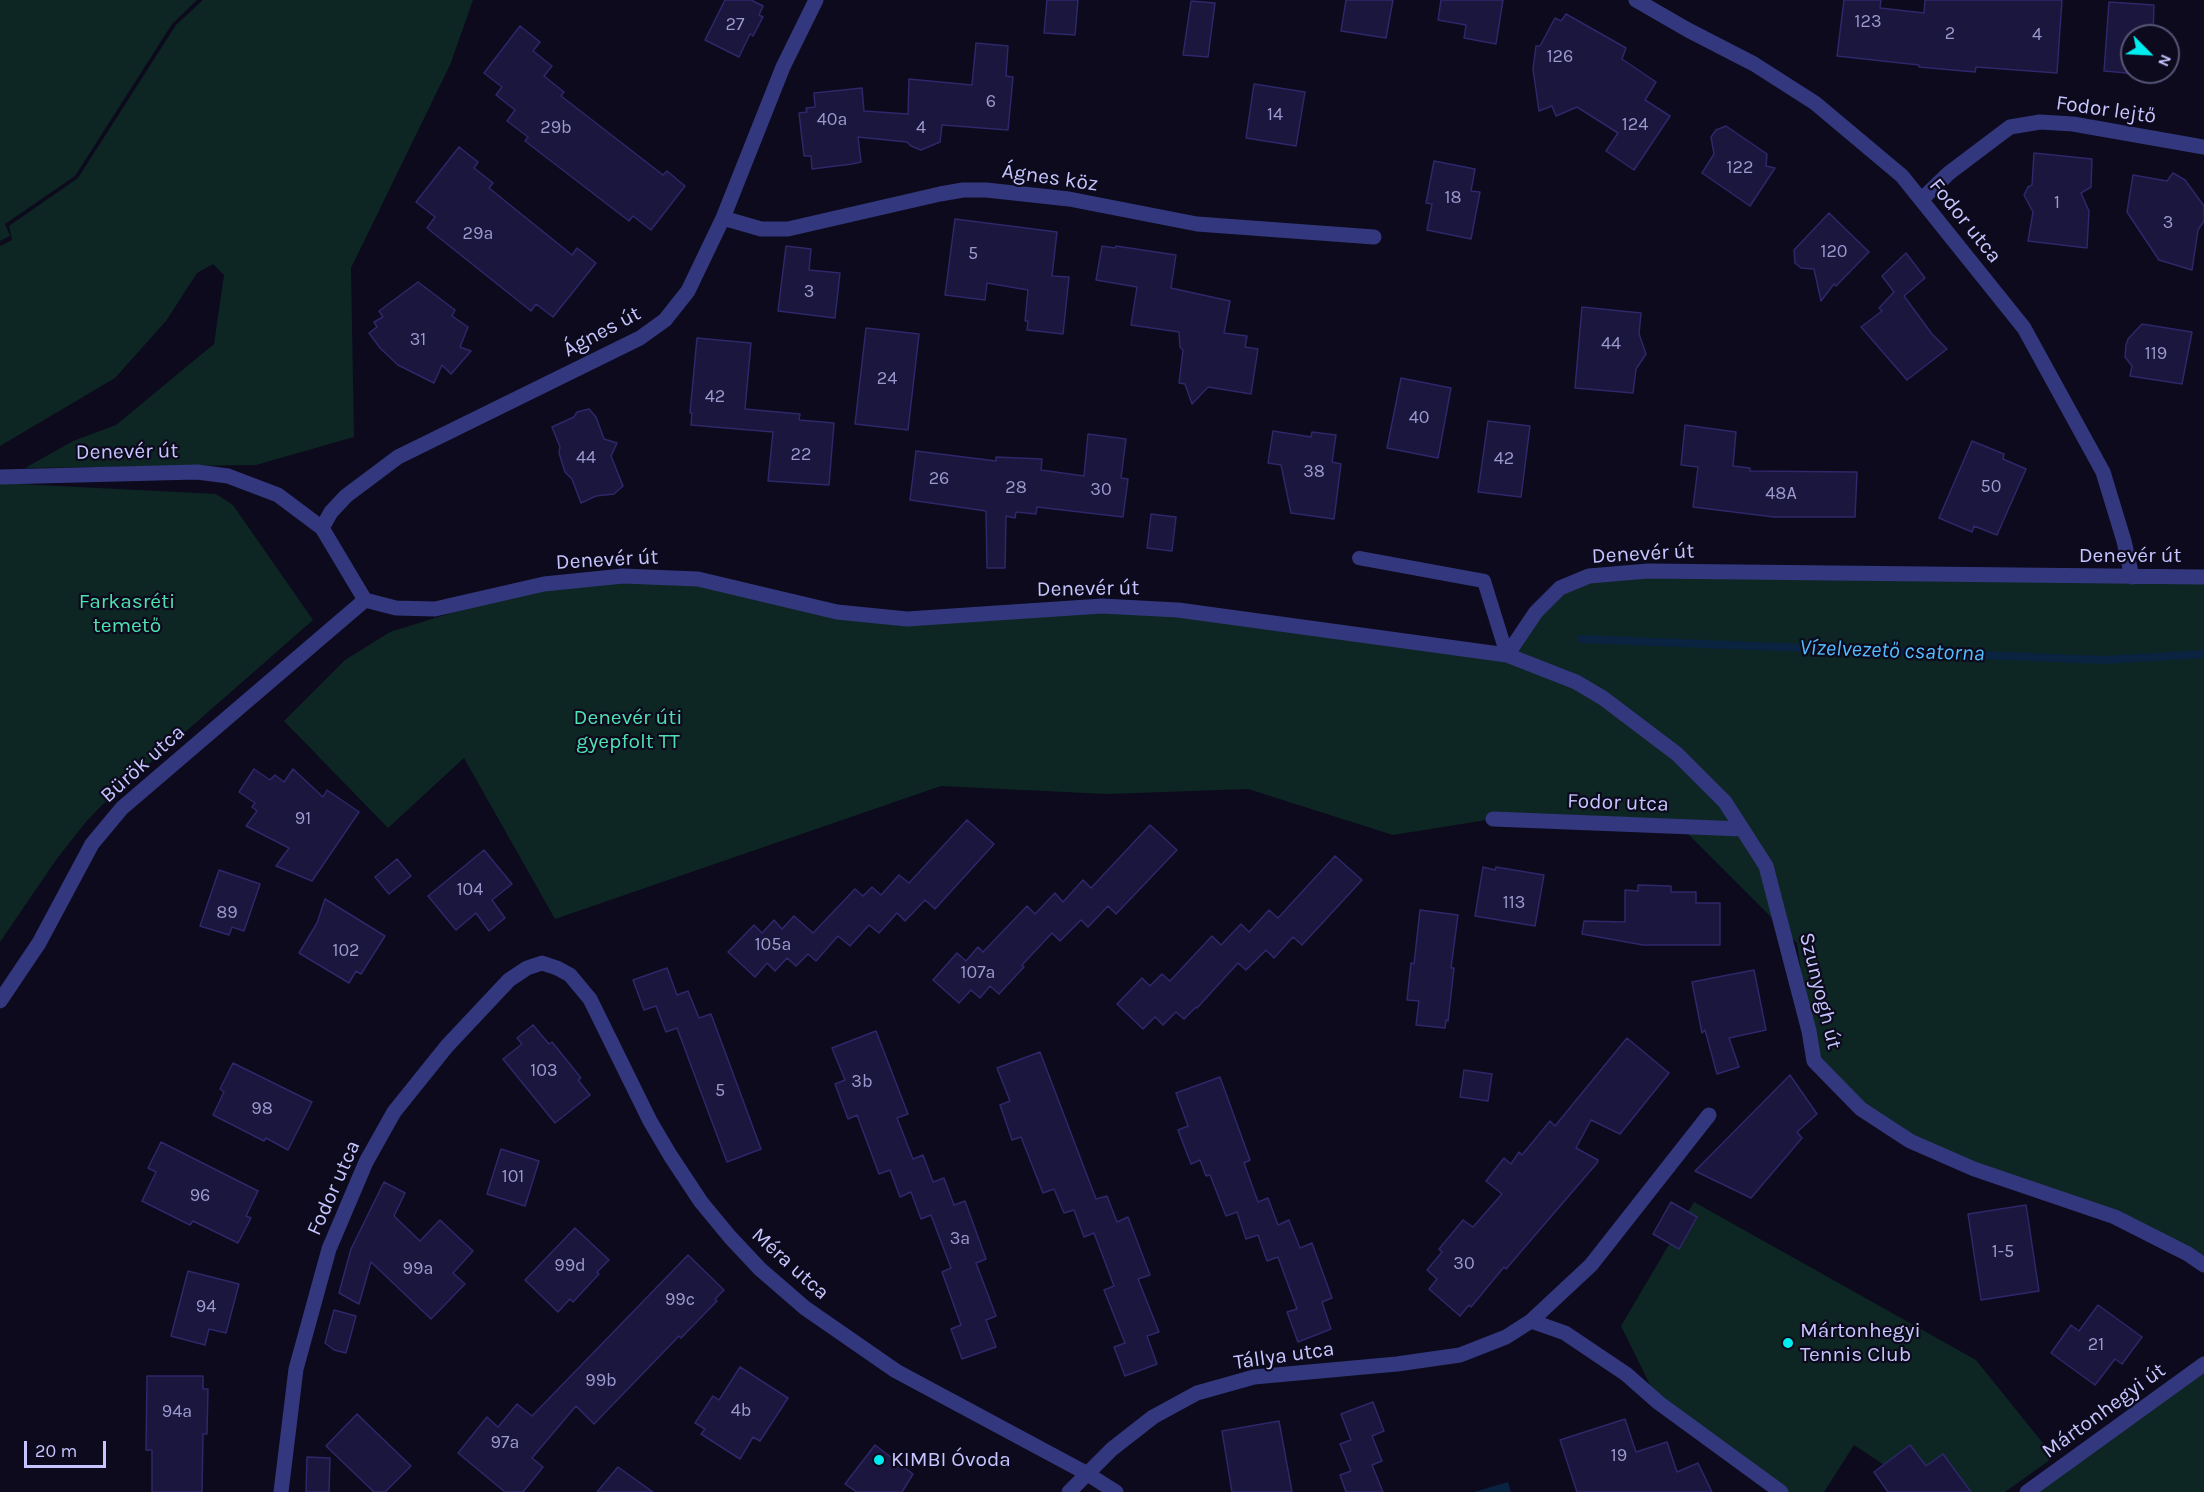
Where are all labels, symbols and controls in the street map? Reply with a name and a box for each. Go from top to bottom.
house number: 123 [1854,11,1882,33]
house number: 27 [726,14,744,36]
house number: 2 [1945,23,1955,45]
house number: 4 [2032,24,2042,46]
north arrow [2120,24,2180,84]
house number: 126 [1547,46,1573,68]
text: N [2154,52,2176,70]
street label: Fodor lejtő [2054,90,2158,130]
house number: 6 [986,91,996,113]
house number: 14 [1267,104,1283,126]
house number: 40a [817,109,847,131]
house number: 124 [1622,114,1648,136]
house number: 29b [540,117,572,139]
house number: 4 [916,117,926,139]
house number: 122 [1727,157,1753,179]
street label: Ágnes köz [1000,159,1100,197]
street label: Fodor utca [1923,174,2007,268]
house number: 18 [1444,187,1462,209]
house number: 1 [2054,192,2060,214]
house number: 3 [2163,212,2173,234]
house number: 29a [463,223,493,245]
house number: 120 [1820,241,1848,263]
house number: 5 [968,243,978,265]
house number: 3 [804,281,814,303]
street label: Ágnes út [559,301,645,363]
house number: 31 [410,329,426,351]
house number: 44 [1601,333,1621,355]
house number: 119 [2145,343,2167,365]
house number: 24 [877,368,897,390]
house number: 42 [705,386,725,408]
house number: 40 [1409,407,1429,429]
street label: Denevér út [75,439,179,465]
house number: 22 [791,444,811,466]
house number: 44 [576,447,596,469]
house number: 42 [1494,448,1514,470]
house number: 38 [1303,461,1325,483]
house number: 26 [929,468,949,490]
house number: 50 [1981,476,2001,498]
house number: 28 [1005,477,1027,499]
house number: 30 [1090,479,1112,501]
house number: 48A [1765,483,1797,505]
street label: Denevér út [1591,539,1695,569]
street label: Denevér út [2079,543,2181,569]
street label: Denevér út [555,545,659,575]
street label: Denevér út [1036,576,1140,602]
park label: Farkasréti temető [79,589,175,639]
water label: Vízelvezető csatorna [1799,635,1985,667]
park label: Denevér úti gyepfolt TT [574,705,682,755]
street label: Bürök utca [96,720,190,808]
street label: Fodor utca [1567,789,1669,817]
house number: 91 [295,808,311,830]
house number: 104 [457,879,483,901]
house number: 113 [1503,892,1525,914]
house number: 89 [216,902,238,924]
street label: Szunyogh út [1793,930,1847,1052]
house number: 105a [755,934,791,956]
house number: 102 [332,940,360,962]
house number: 107a [961,962,995,984]
house number: 103 [530,1060,558,1082]
house number: 3b [851,1071,873,1093]
house number: 5 [715,1080,725,1102]
house number: 98 [251,1098,273,1120]
street label: Fodor utca [302,1137,366,1239]
house number: 101 [502,1166,524,1188]
house number: 96 [190,1185,210,1207]
street label: Méra utca [746,1223,834,1305]
house number: 3a [950,1228,970,1250]
house number: 1-5 [1992,1241,2014,1263]
house number: 30 [1453,1253,1475,1275]
house number: 99d [554,1255,586,1277]
house number: 99a [403,1258,433,1280]
house number: 99c [665,1289,695,1311]
house number: 94 [196,1296,216,1318]
place label: Mártonhegyi Tennis Club [1800,1318,1921,1368]
house number: 21 [2088,1334,2104,1356]
street label: Tállya utca [1232,1336,1336,1376]
marker: Mártonhegyi Tennis Club [1781,1336,1795,1350]
street label: Mártonhegyi út [2037,1358,2171,1464]
house number: 99b [585,1370,617,1392]
house number: 4b [731,1400,751,1422]
house number: 94a [162,1401,192,1423]
scale bar [27,1429,110,1467]
house number: 97a [491,1432,519,1454]
text: 20 m [35,1440,77,1462]
house number: 19 [1611,1445,1627,1467]
place label: KIMBI Óvoda [891,1447,1011,1473]
marker: KIMBI Óvoda [872,1453,886,1467]

